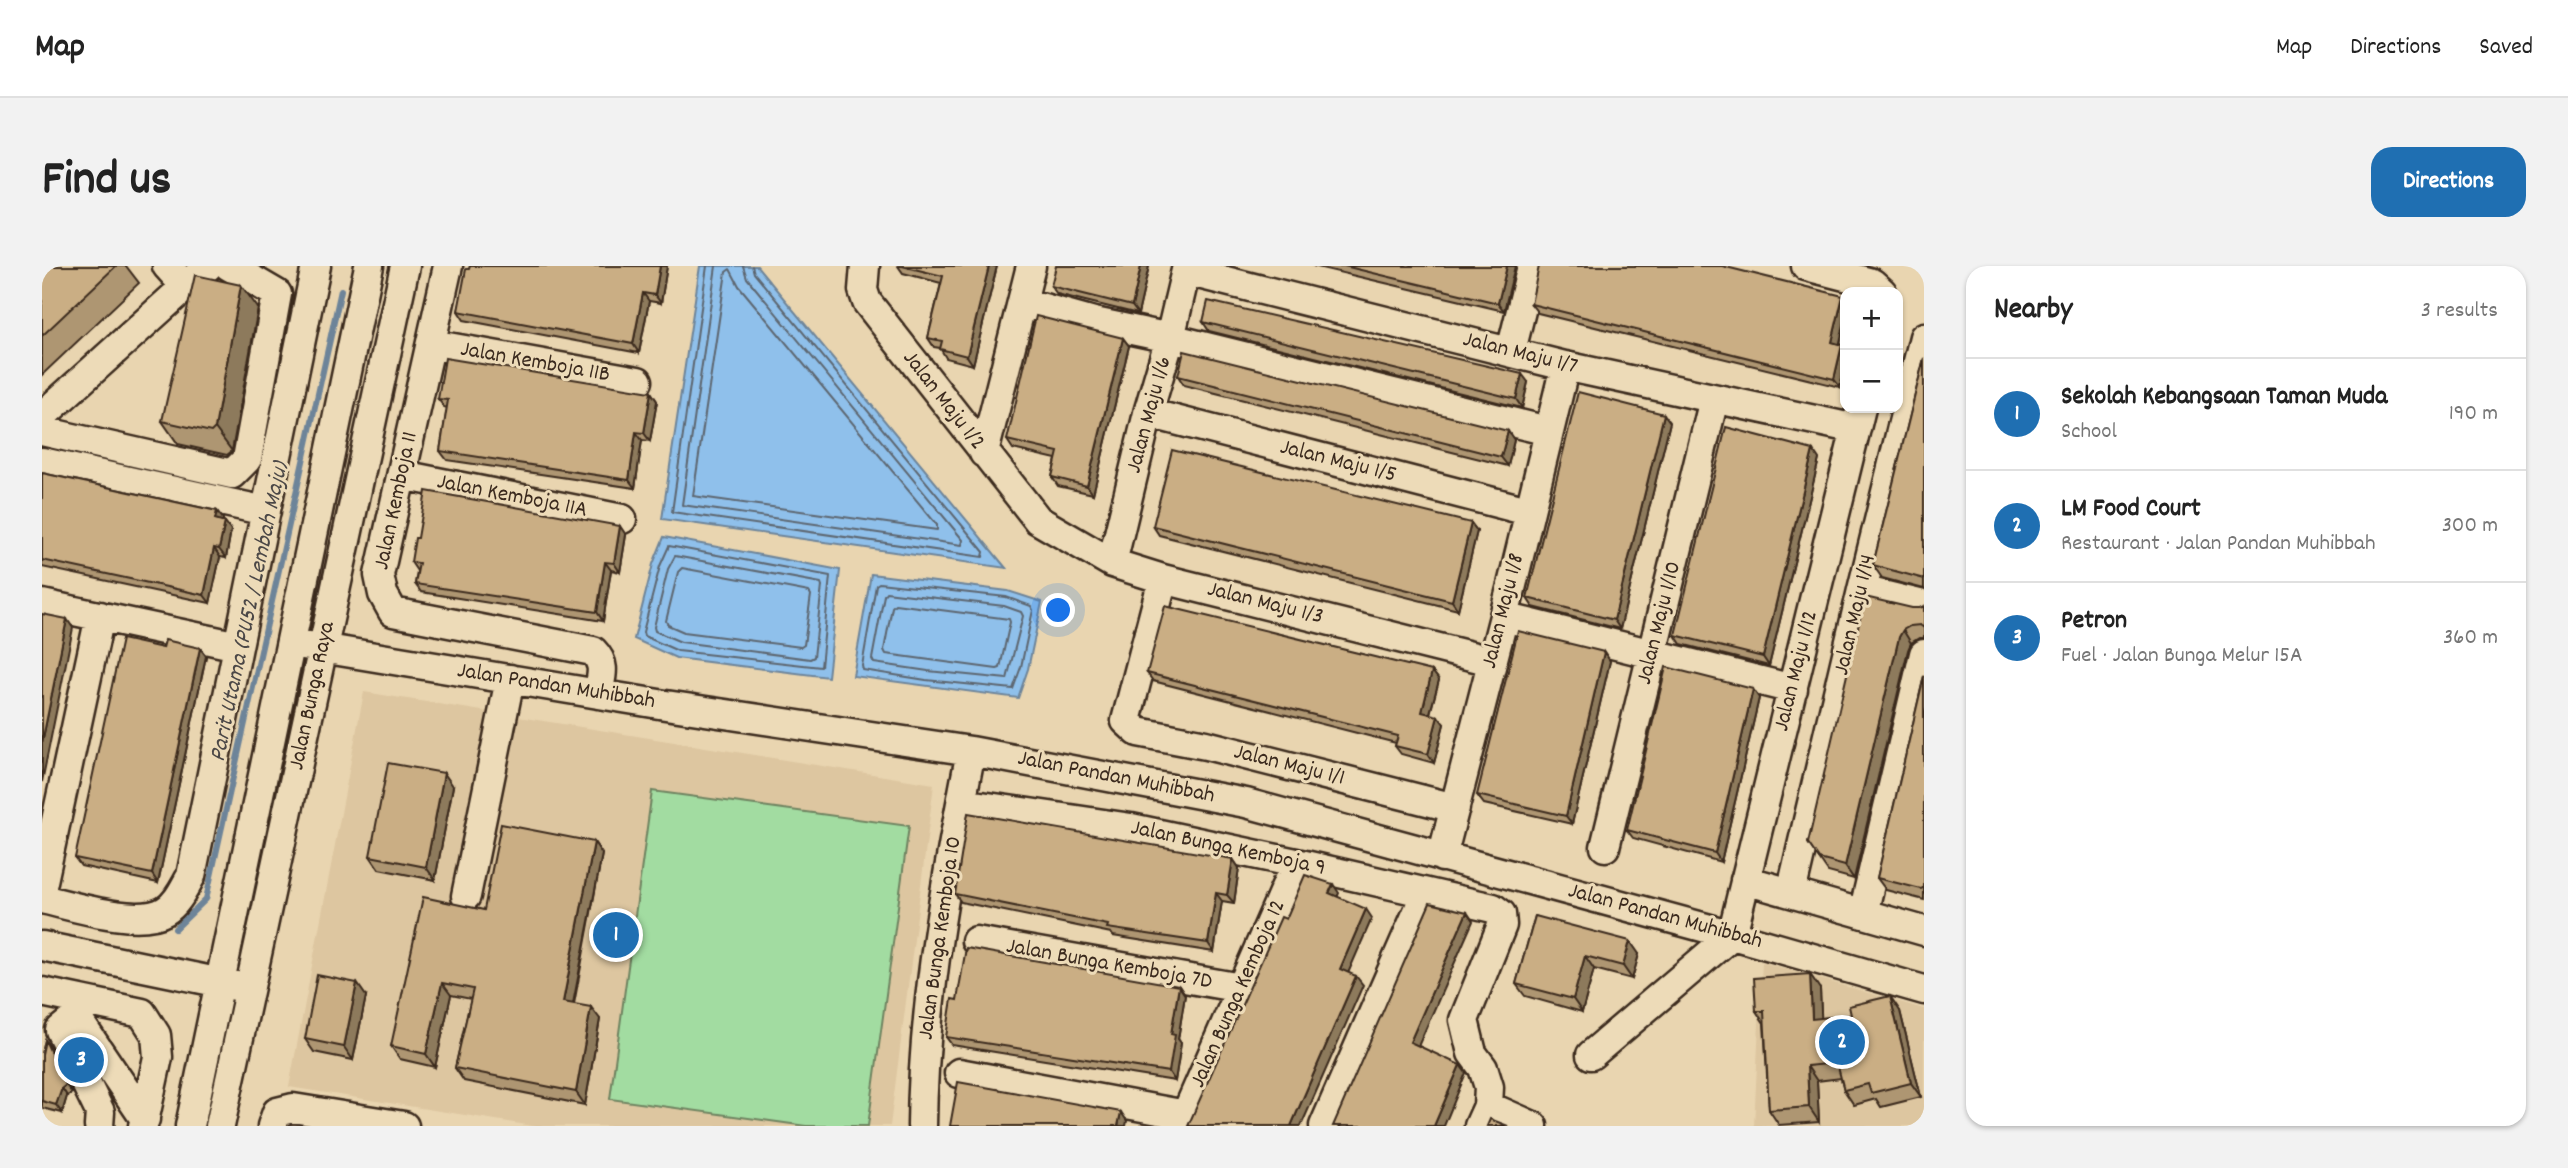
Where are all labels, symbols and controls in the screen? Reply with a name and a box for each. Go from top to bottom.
text: Map [35,25,85,72]
text: Map [2276,31,2312,65]
text: Directions [2350,31,2441,65]
text: Saved [2479,31,2533,65]
text: Find us [42,147,171,217]
button: Directions [2371,147,2526,217]
map controls [1840,287,1903,413]
button: + [1840,287,1903,350]
text: Nearby [1994,290,2072,333]
text: 3 results [2421,295,2498,328]
street label: Jalan Maju 1/7 [1459,324,1581,384]
street label: Jalan Kemboja 11B [458,334,612,392]
street label: Jalan Maju 1/2 [894,344,992,458]
button: − [1840,350,1903,413]
street label: Jalan Maju 1/6 [1119,353,1181,477]
text: Sekolah Kebangsaan Taman Muda [2061,379,2387,416]
text: 1 [2014,398,2020,431]
text: 190 m [2449,398,2498,431]
text: School [2061,416,2117,449]
street label: Jalan Kemboja 11 [366,429,428,573]
street label: Jalan Maju 1/5 [1276,432,1400,492]
water label: Parit Utama (PU52 / Lembah Maju) [202,457,299,765]
street label: Jalan Kemboja 11A [434,466,590,528]
text: LM Food Court [2061,491,2201,528]
text: 2 [2012,510,2022,543]
text: 300 m [2442,510,2498,543]
text: Restaurant · Jalan Pandan Muhibbah [2061,528,2375,561]
street label: Jalan Maju 1/8 [1474,550,1534,672]
street label: Jalan Maju 1/14 [1826,551,1886,679]
street label: Jalan Maju 1/10 [1629,558,1691,688]
street label: Jalan Maju 1/3 [1203,574,1327,634]
your location [1041,593,1075,627]
text: Petron [2061,603,2127,640]
street label: Jalan Maju 1/12 [1766,607,1828,735]
street label: Jalan Bunga Raya [281,618,345,773]
text: 3 [2012,622,2022,655]
text: 360 m [2443,622,2498,655]
text: Fuel · Jalan Bunga Melur 15A [2061,640,2302,673]
street label: Jalan Pandan Muhibbah [455,655,657,719]
street label: Jalan Maju 1/1 [1230,736,1348,796]
street label: Jalan Pandan Muhibbah [1015,743,1217,813]
street label: Jalan Bunga Kemboja 9 [1128,812,1328,886]
street label: Jalan Bunga Kemboja 10 [910,834,972,1042]
street label: Jalan Pandan Muhibbah [1564,875,1766,959]
street label: Jalan Bunga Kemboja 12 [1183,895,1295,1093]
pin: 1 [593,909,639,961]
street label: Jalan Bunga Kemboja 7D [1004,931,1215,999]
pin: 2 [1819,1016,1865,1068]
pin: 3 [58,1034,104,1086]

